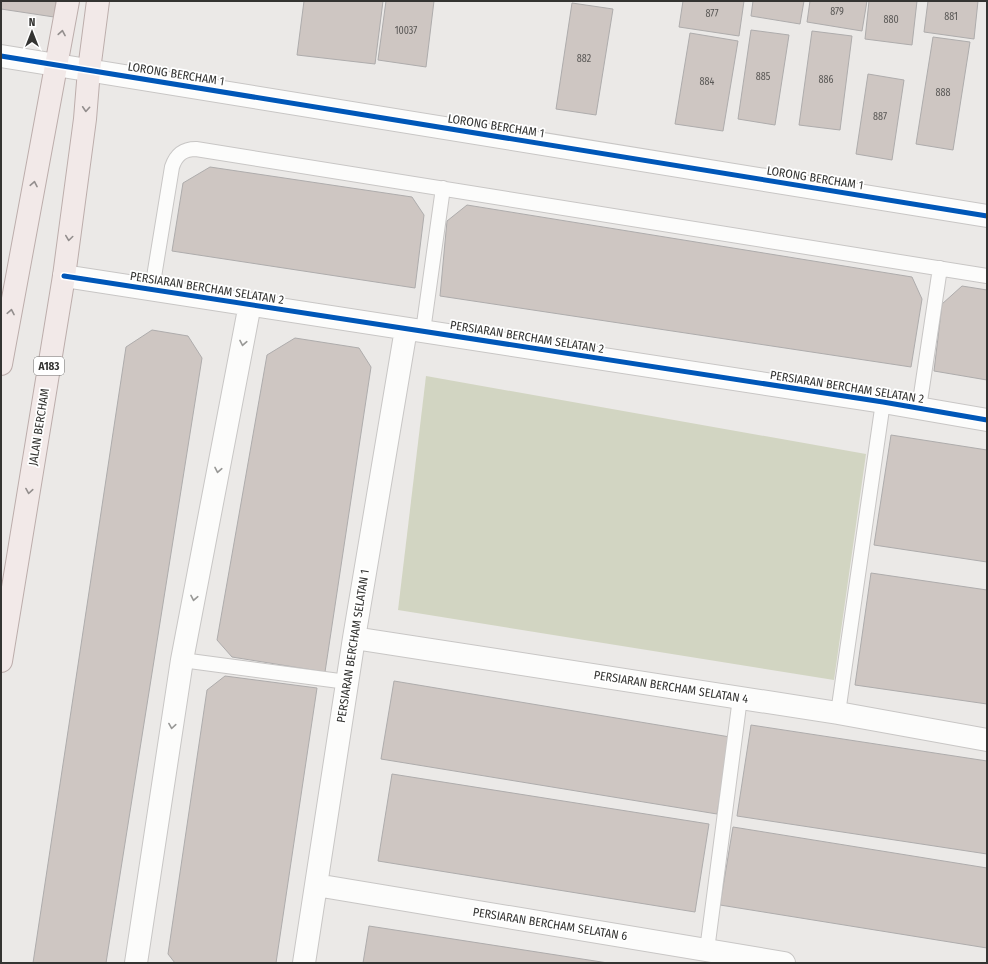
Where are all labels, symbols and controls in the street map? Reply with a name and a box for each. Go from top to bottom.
house number: 879 [830,6,844,18]
house number: 877 [706,8,719,20]
house number: 881 [944,11,958,23]
north arrow [12,12,52,52]
house number: 880 [883,14,899,26]
text: N [29,16,35,29]
house number: 10037 [395,25,417,37]
one-way arrow [57,30,66,36]
house number: 882 [577,53,592,65]
street label: LORONG BERCHAM 1 [127,59,225,89]
house number: 885 [756,71,771,83]
house number: 886 [819,74,834,86]
house number: 884 [700,76,715,88]
house number: 888 [936,87,951,99]
one-way arrow [82,106,91,112]
street label: LORONG BERCHAM 1 [447,111,545,141]
house number: 887 [873,111,887,123]
street label: LORONG BERCHAM 1 [766,163,864,193]
one-way arrow [30,181,38,187]
one-way arrow [65,235,74,241]
street label: PERSIARAN BERCHAM SELATAN 2 [129,269,285,307]
one-way arrow [6,308,14,315]
street label: PERSIARAN BERCHAM SELATAN 2 [449,318,605,356]
one-way arrow [239,340,247,346]
road number: A183 [34,357,64,375]
street label: PERSIARAN BERCHAM SELATAN 2 [769,368,925,406]
street label: JALAN BERCHAM [26,387,52,467]
one-way arrow [214,467,223,473]
one-way arrow [25,487,34,494]
street label: PERSIARAN BERCHAM SELATAN 1 [334,568,372,724]
one-way arrow [190,595,198,601]
street label: PERSIARAN BERCHAM SELATAN 4 [593,668,749,706]
one-way arrow [168,723,177,729]
street label: PERSIARAN BERCHAM SELATAN 6 [472,905,628,943]

